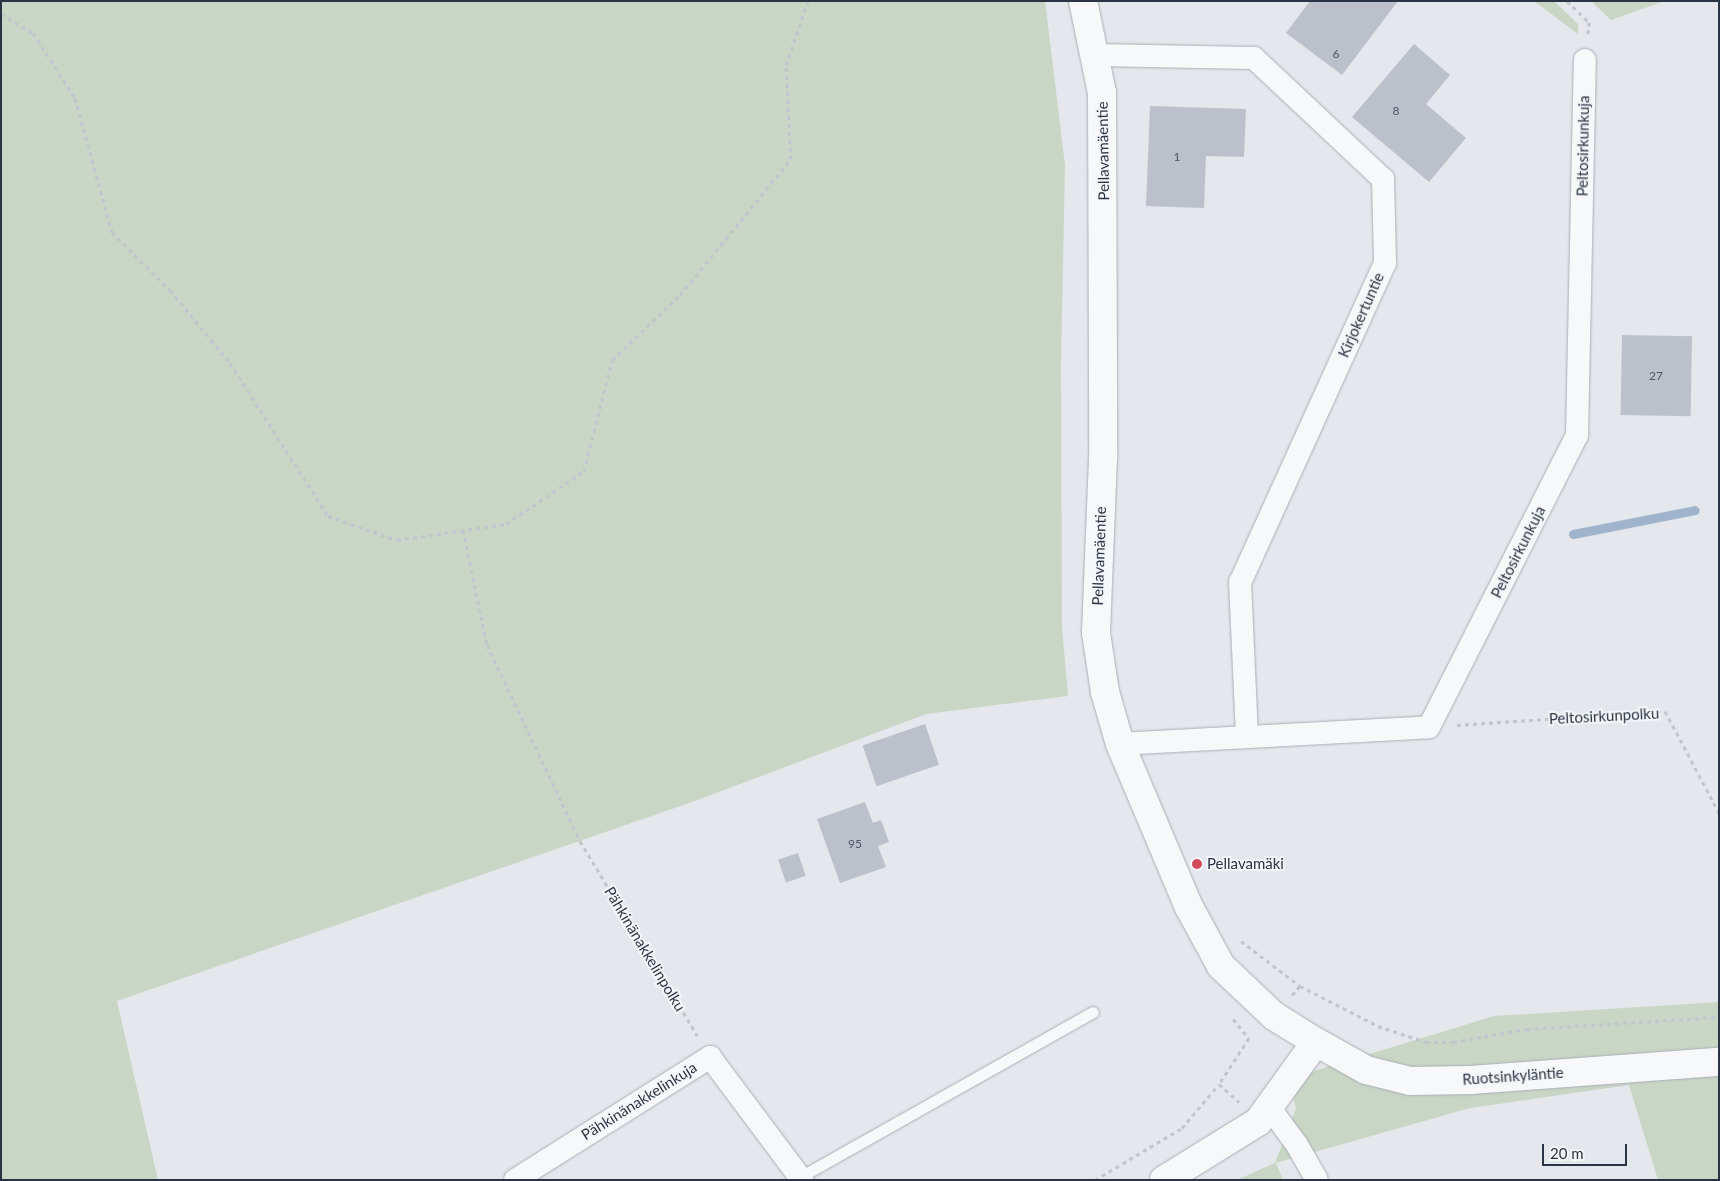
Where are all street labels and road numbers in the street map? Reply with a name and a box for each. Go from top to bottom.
street label: Peltosirkunkuja [1573,95,1593,197]
street label: Pellavamäentie [1093,101,1113,201]
street label: Kirjokertuntie [1334,270,1388,360]
street label: Peltosirkunkuja [1487,503,1549,601]
street label: Pellavamäentie [1088,506,1110,606]
street label: Peltosirkunpolku [1548,704,1660,728]
street label: Pähkinänakkelinpolku [601,883,689,1015]
street label: Pähkinänakkelinkuja [578,1058,700,1144]
street label: Ruotsinkyläntie [1462,1063,1564,1089]

